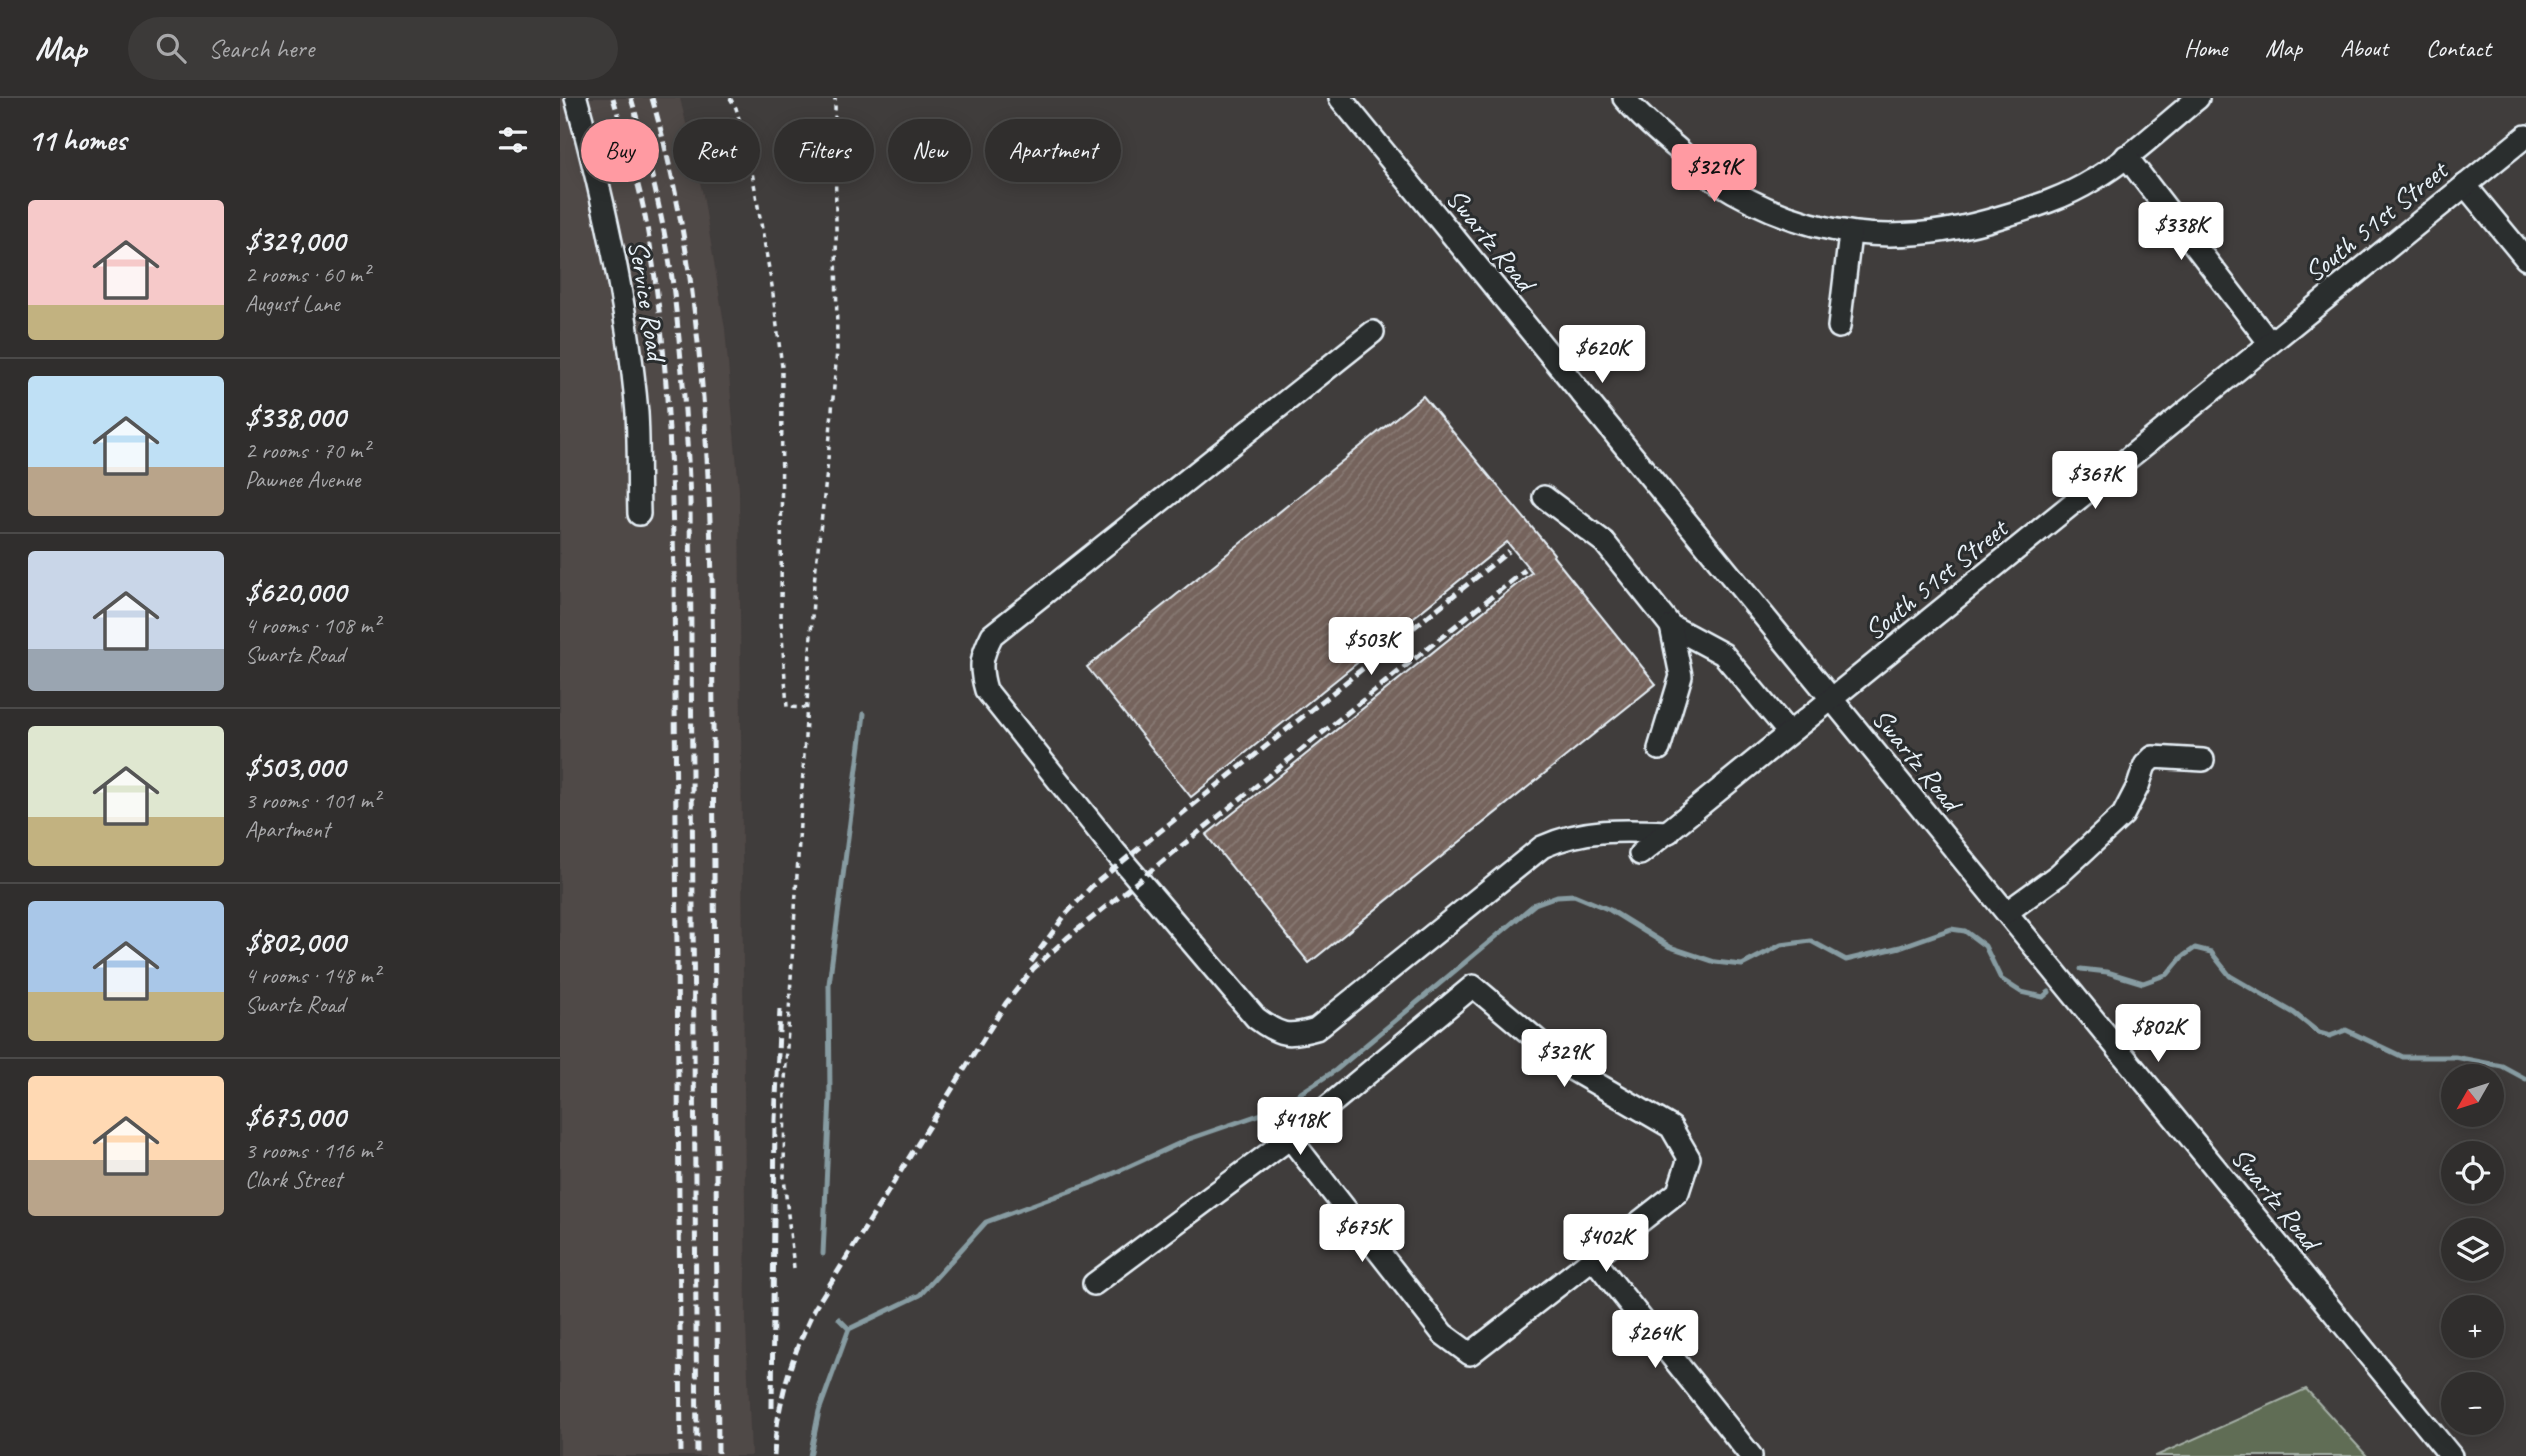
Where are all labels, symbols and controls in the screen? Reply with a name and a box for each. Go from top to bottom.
search box [128,17,618,80]
text: Map [35,27,86,69]
icon: search [152,29,190,67]
text: Search here [208,32,314,65]
text: Home [2184,33,2227,63]
text: Map [2265,33,2302,63]
text: About [2340,33,2388,63]
text: Contact [2426,33,2491,63]
chip: Buy [581,119,659,182]
chip: Rent [673,119,760,182]
chip: Filters [774,119,874,182]
chip: New [888,119,971,182]
chip: Apartment [985,119,1121,182]
text: 11 homes [28,121,126,159]
icon: filters [494,121,532,159]
pin: $329K [1665,144,1763,204]
street label: South 51st Street [2297,151,2456,290]
text: $329K [1688,152,1740,181]
street label: Swartz Road [1439,181,1545,301]
pin: $338K [2132,202,2230,262]
text: $338K [2154,210,2208,239]
text: $329,000 [245,222,345,260]
icon: home [84,228,168,312]
street label: Service Road [621,238,675,366]
text: 2 rooms · 60 m² [245,260,369,289]
text: August Lane [245,289,340,318]
pin: $620K [1553,326,1651,385]
text: $620K [1575,333,1629,362]
text: $338,000 [245,398,345,436]
icon: home [84,404,168,488]
text: 2 rooms · 70 m² [245,436,369,465]
pin: $367K [2046,452,2144,511]
text: $367K [2068,459,2122,488]
text: Pawnee Avenue [245,465,360,494]
street label: South 51st Street [1857,509,2016,648]
text: $620,000 [245,573,346,611]
icon: home [84,579,168,663]
text: 4 rooms · 108 m² [245,611,380,640]
pin: $503K [1322,618,1420,677]
text: $503K [1345,625,1397,654]
text: Swartz Road [245,640,345,669]
street label: Swartz Road [1865,701,1971,821]
text: $503,000 [245,748,345,786]
icon: home [84,754,168,838]
text: 3 rooms · 101 m² [245,786,380,815]
text: Apartment [245,815,330,844]
text: $802,000 [245,923,345,961]
icon: home [84,929,168,1013]
text: 4 rooms · 148 m² [245,961,380,990]
text: Swartz Road [245,990,345,1019]
pin: $802K [2109,1004,2207,1064]
text: $802K [2131,1012,2185,1041]
pin: $329K [1515,1030,1613,1089]
text: $329K [1538,1037,1590,1066]
north arrow [2441,1064,2504,1127]
map controls [2441,1064,2504,1435]
text: $675,000 [245,1098,345,1136]
pin: $418K [1251,1098,1349,1157]
icon: home [84,1104,168,1188]
text: $418K [1273,1105,1327,1134]
text: 3 rooms · 116 m² [245,1136,380,1165]
street label: Swartz Road [2224,1140,2330,1260]
button: locate [2441,1141,2504,1204]
text: Clark Street [245,1165,342,1194]
pin: $675K [1313,1204,1411,1264]
text: $675K [1335,1212,1389,1241]
pin: $402K [1557,1214,1655,1274]
button: layers [2441,1218,2504,1281]
text: $402K [1579,1222,1633,1251]
button: + [2441,1295,2504,1358]
pin: $264K [1606,1310,1704,1370]
text: $264K [1628,1318,1682,1347]
button: − [2441,1372,2504,1435]

